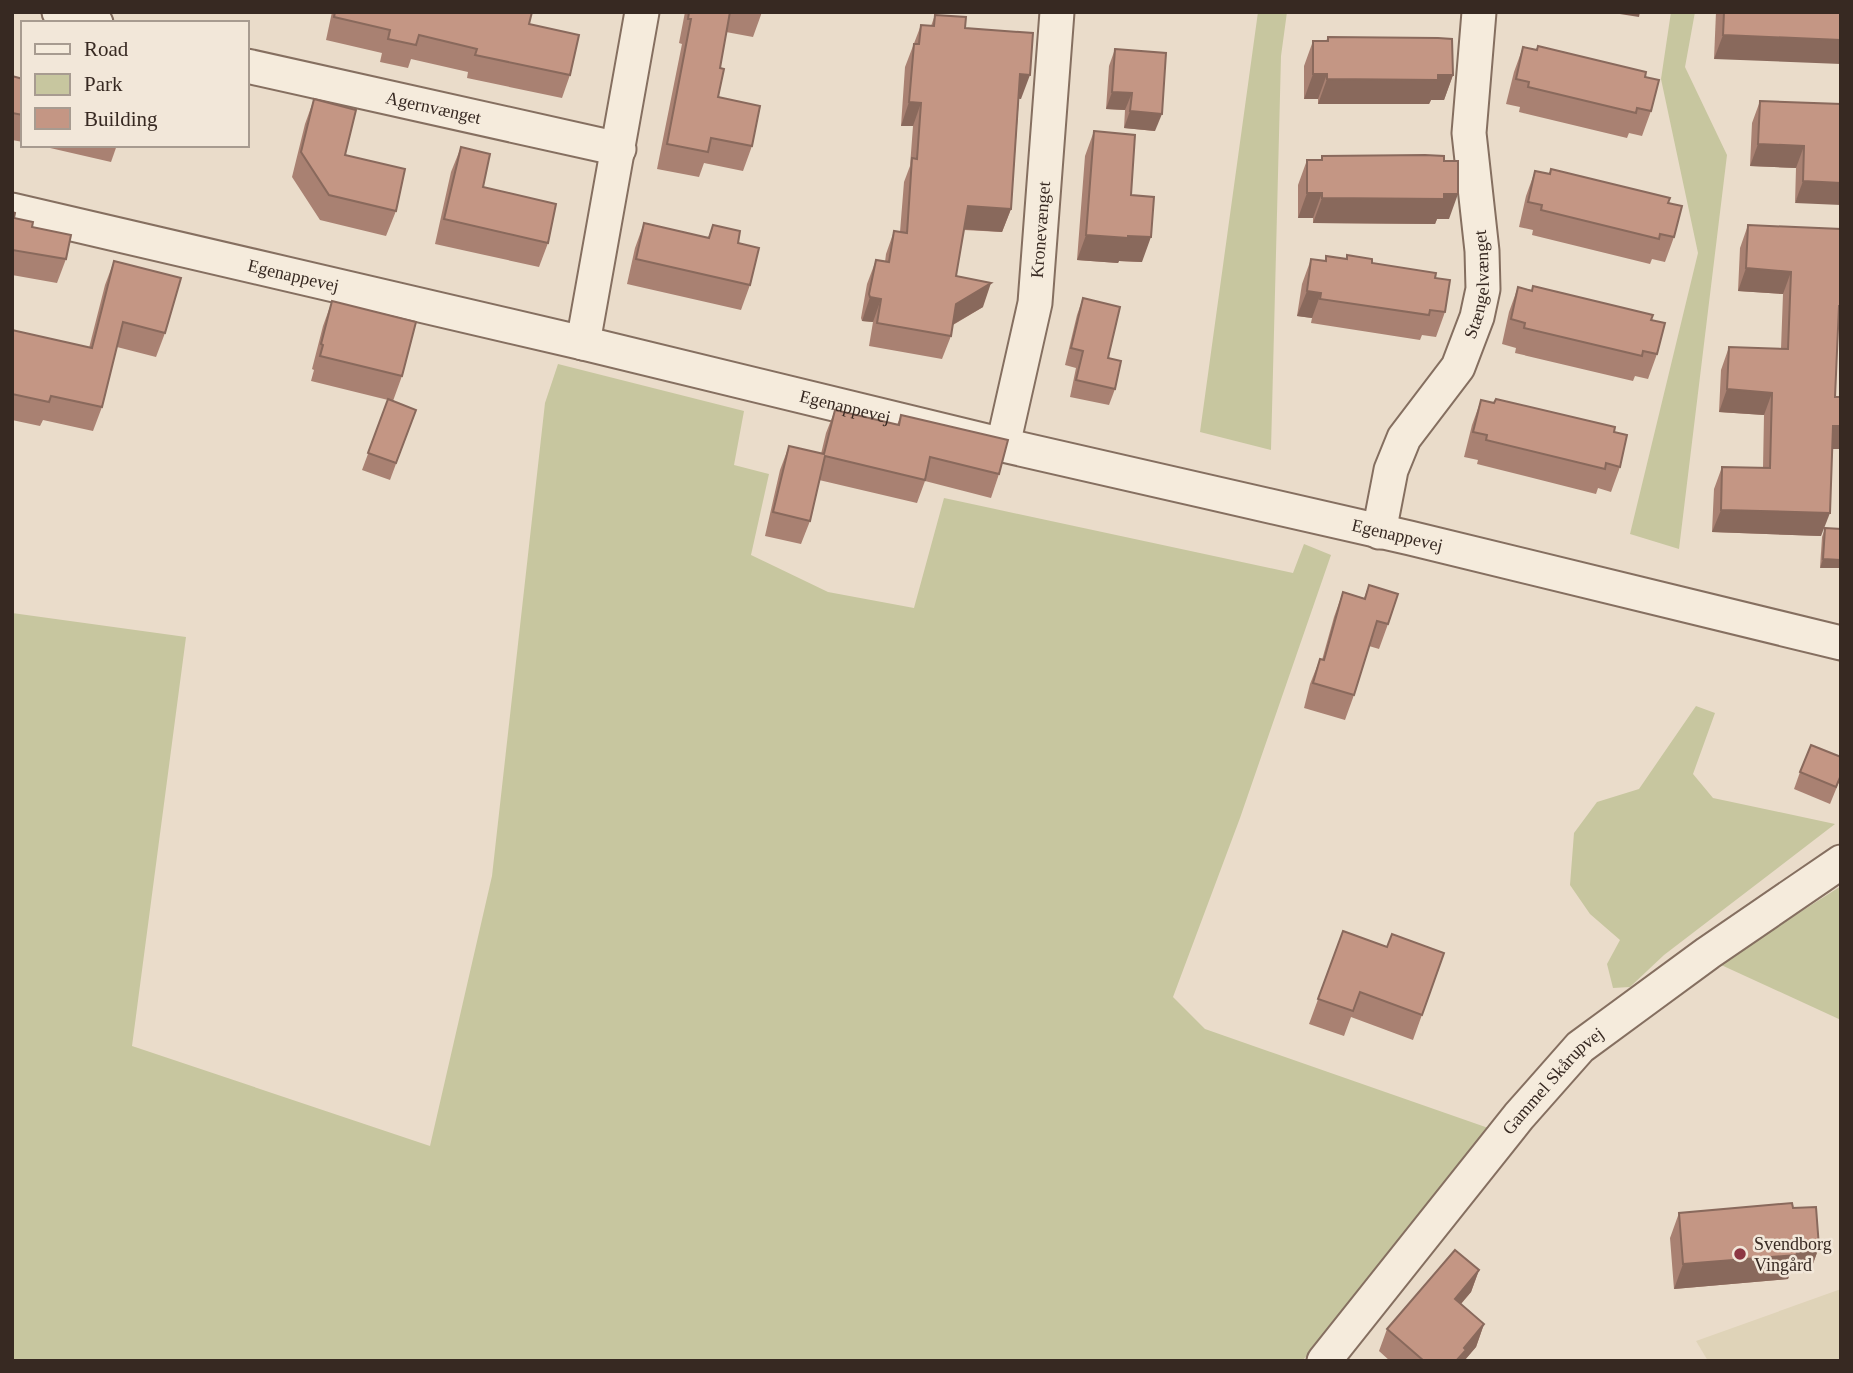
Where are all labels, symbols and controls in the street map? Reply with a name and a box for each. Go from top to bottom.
legend [21,21,248,147]
text: Road [84,37,129,61]
text: Park [84,72,123,96]
street label: Agernvænget [384,87,483,128]
text: Building [84,107,158,131]
street label: Kronevænget [1027,181,1054,279]
street label: Stængelvænget [1460,229,1493,342]
street label: Egenappevej [246,255,341,296]
street label: Egenappevej [798,386,893,427]
street label: Egenappevej [1350,515,1445,556]
street label: Gammel Skårupvej [1498,1023,1607,1139]
place label: Svendborg Vingård [1754,1234,1832,1275]
marker: Svendborg Vingård [1732,1246,1748,1262]

